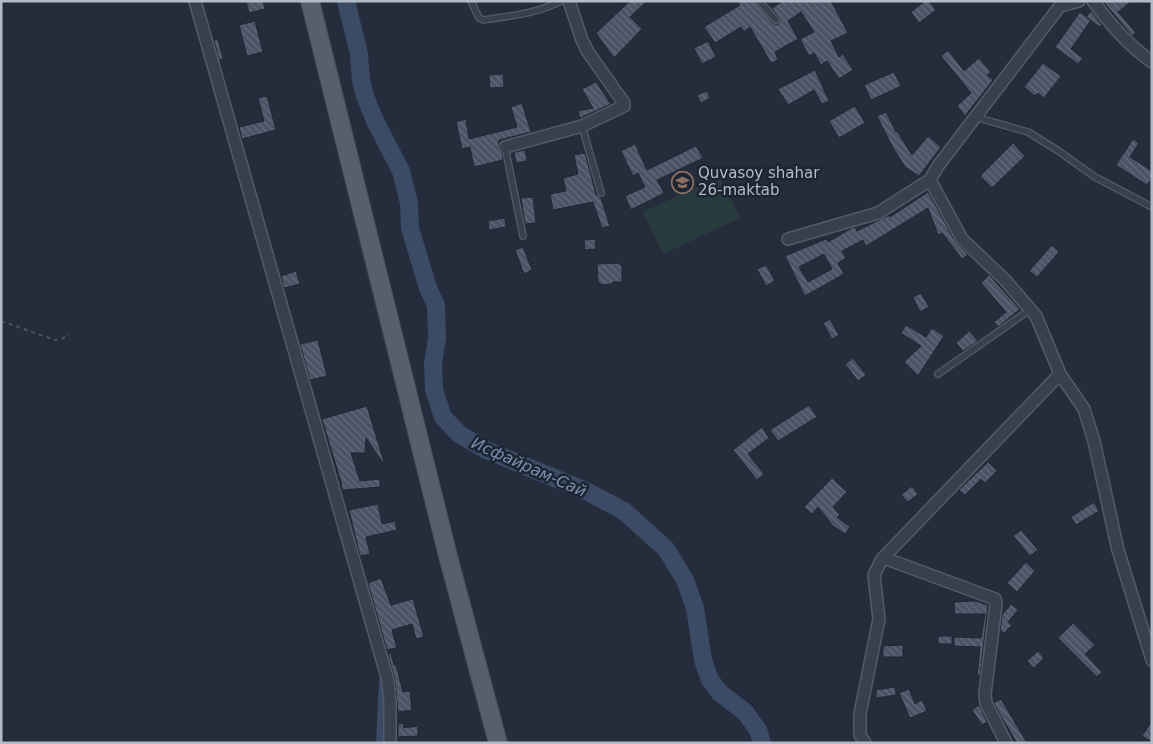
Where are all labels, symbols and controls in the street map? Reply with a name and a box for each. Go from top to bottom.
place label: Quvasoy shahar 26-maktab [698,164,820,199]
school or university icon: Quvasoy shahar 26-maktab [670,170,694,194]
water label: Исфайрам-Сай [469,433,589,501]

